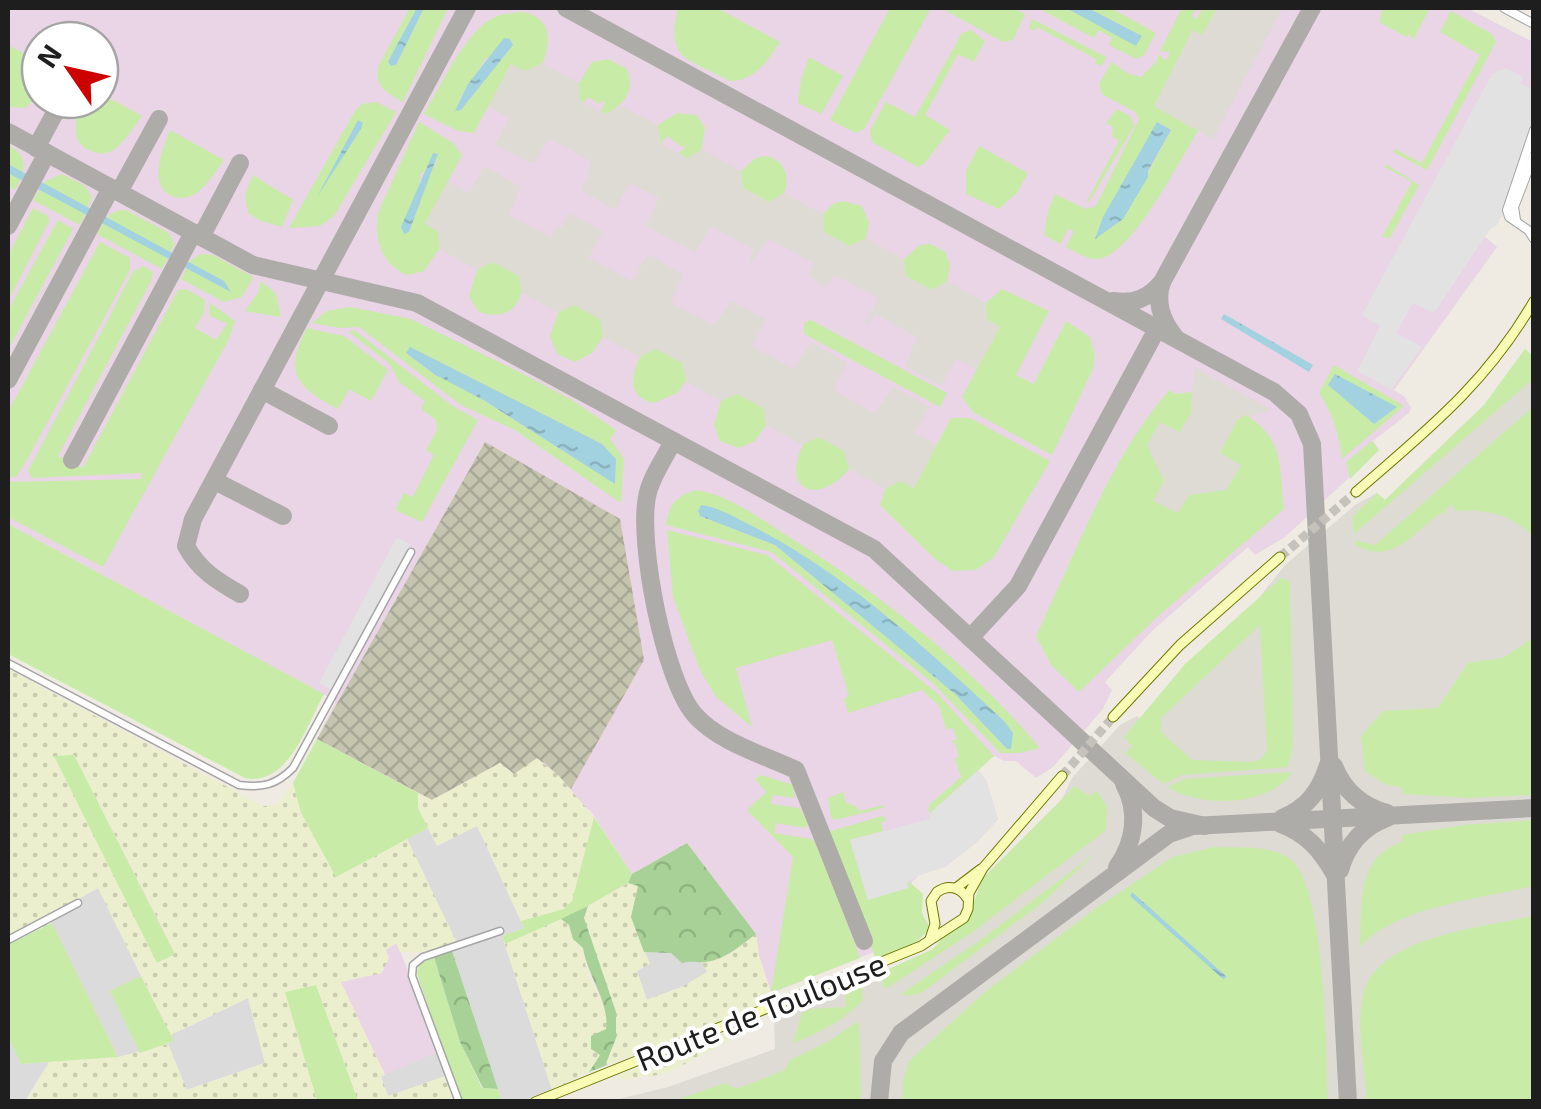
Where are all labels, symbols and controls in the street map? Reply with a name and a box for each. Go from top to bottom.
north arrow [20,20,120,120]
text: N [29,38,68,73]
street label: Route de Toulouse [630,943,890,1077]

